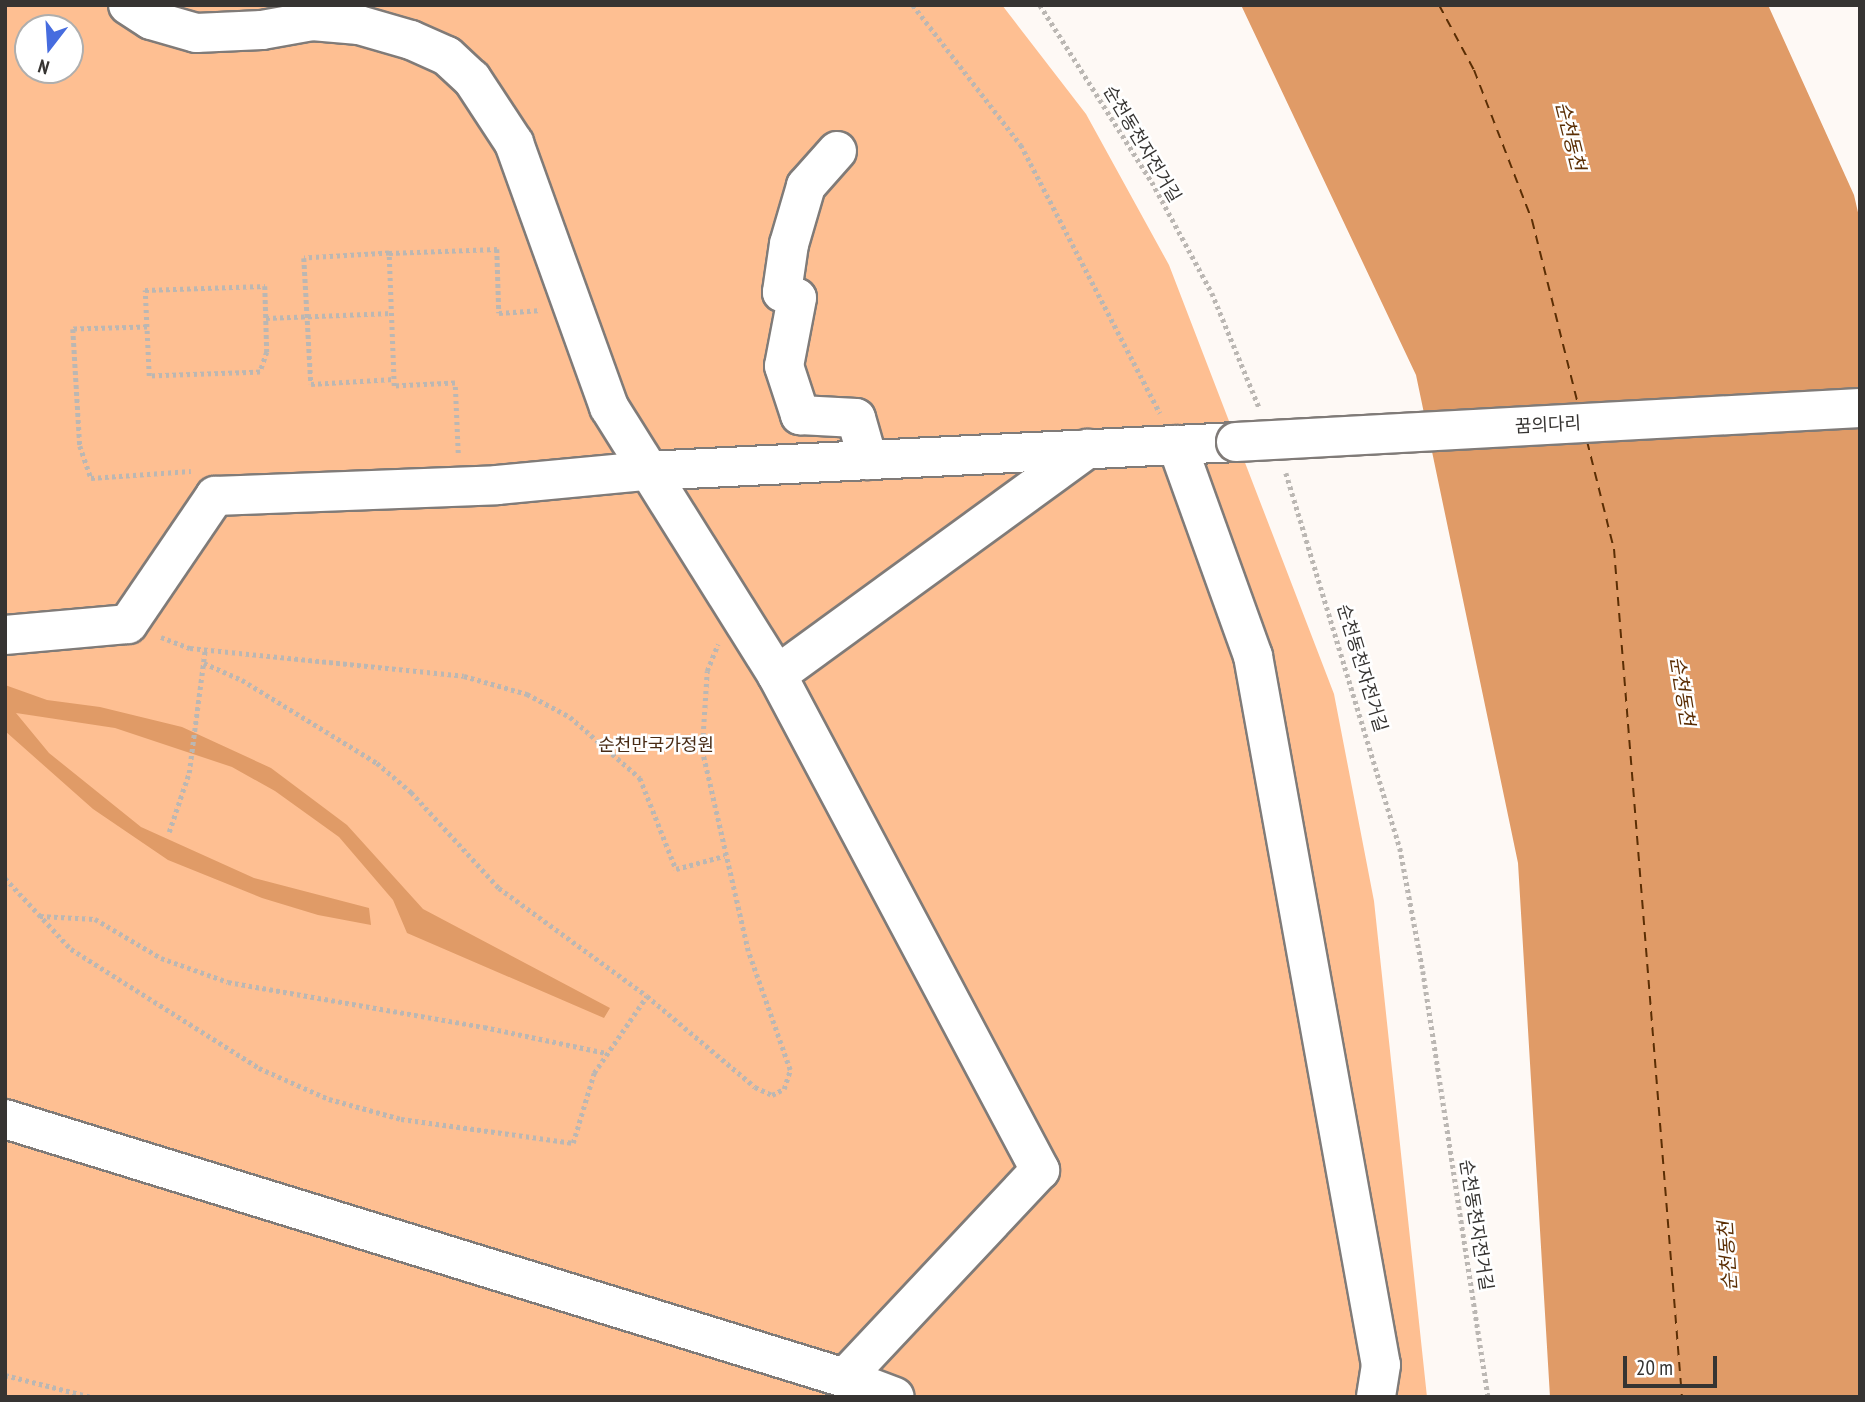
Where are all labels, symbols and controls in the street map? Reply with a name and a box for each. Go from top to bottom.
north arrow [14,14,84,84]
text: N [35,54,52,80]
street label: 순천동천자전거길 [1099,82,1185,206]
water label: 순천동천 [1550,99,1590,173]
street label: 꿈의다리 [1514,412,1582,438]
street label: 순천동천자전거길 [1332,601,1392,735]
water label: 순천동천 [1665,655,1699,727]
park label: 순천만국가정원 [598,734,714,756]
street label: 순천동천자전거길 [1455,1158,1497,1292]
water label: 순천동천 [1714,1220,1742,1292]
scale bar [1627,1342,1722,1386]
text: 20 m [1636,1354,1673,1381]

